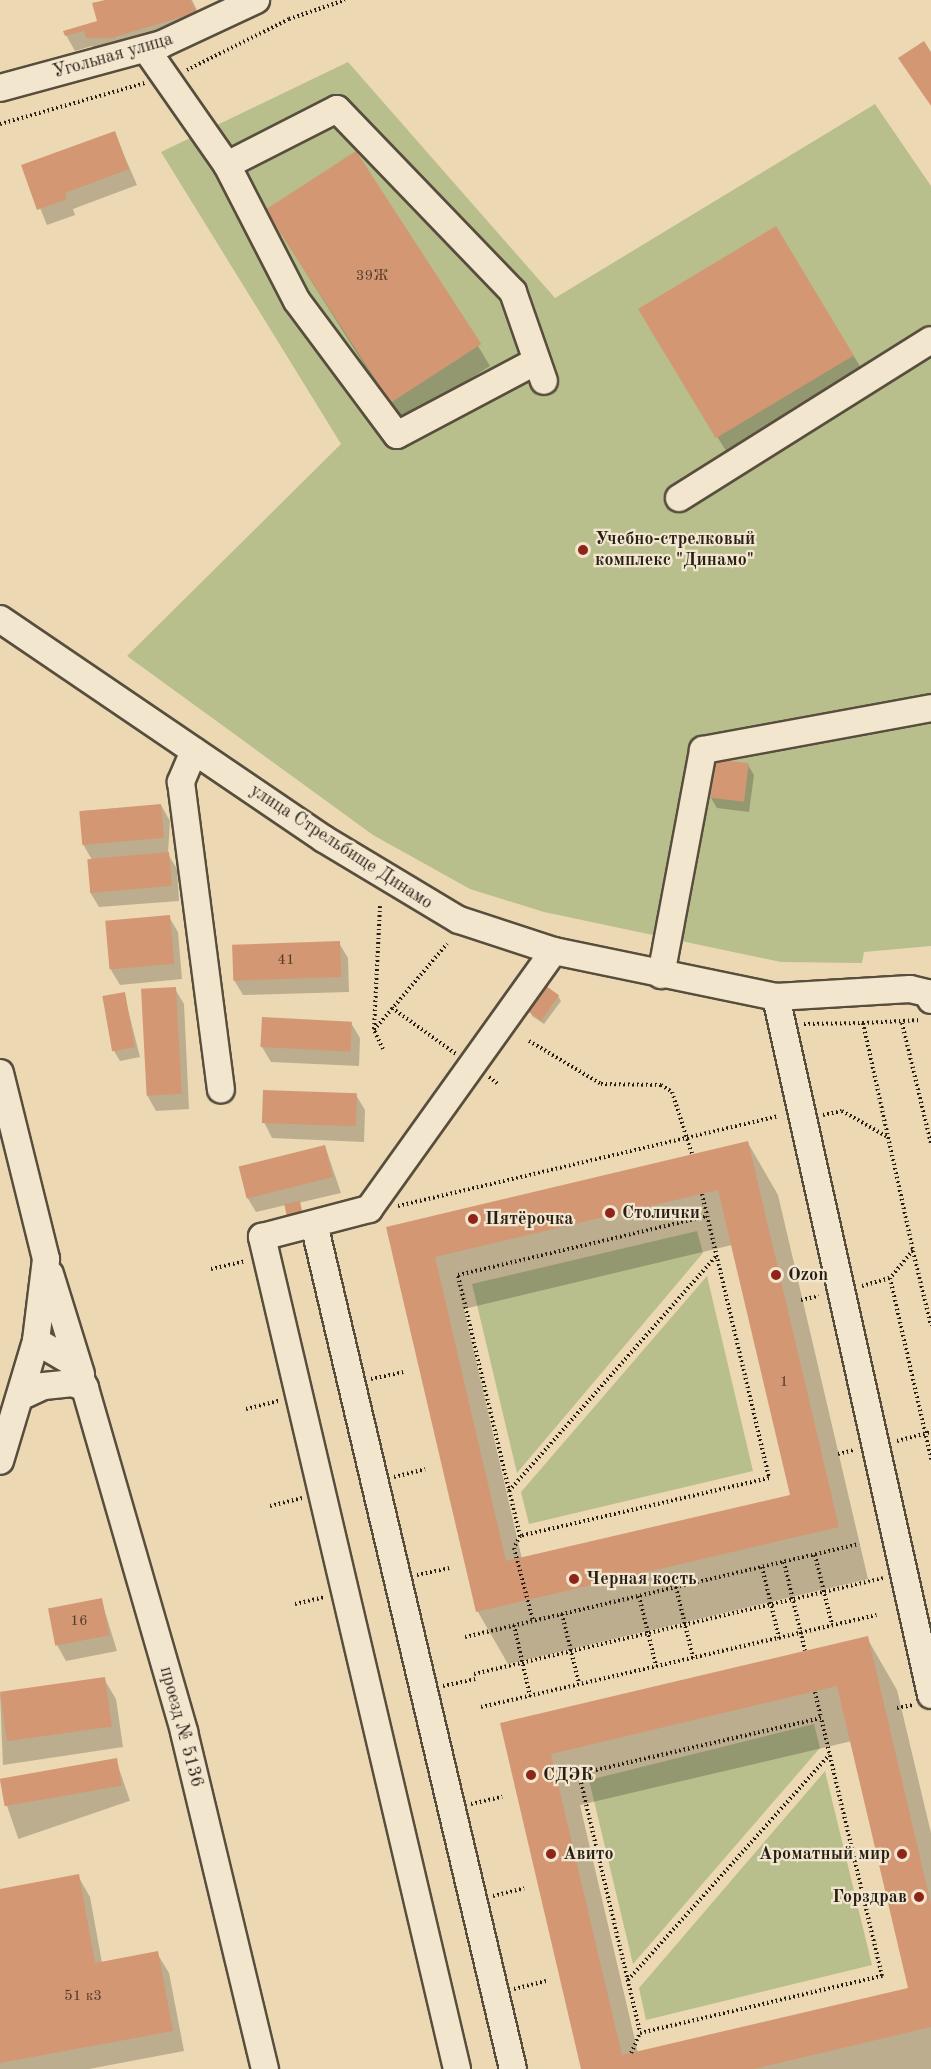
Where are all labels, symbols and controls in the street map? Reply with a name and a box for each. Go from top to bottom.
street label: Угольная улица [50,29,176,83]
house number: 39Ж [356,268,388,286]
place label: Учебно-стрелковый комплекс "Динамо" [595,529,755,572]
marker: Учебно-стрелковый комплекс "Динамо" [576,543,590,557]
street label: улица Стрельбище Динамо [246,780,436,914]
house number: 41 [277,952,295,970]
place label: Столички [622,1202,700,1224]
marker: Столички [603,1206,617,1220]
place label: Пятёрочка [485,1208,573,1230]
marker: Пятёрочка [466,1212,480,1226]
place label: Ozon [788,1264,828,1286]
marker: Ozon [769,1268,783,1282]
house number: 1 [780,1374,788,1392]
place label: Черная кость [586,1568,697,1590]
marker: Черная кость [567,1572,581,1586]
house number: 16 [70,1613,88,1631]
street label: проезд № 5136 [155,1664,207,1790]
place label: СДЭК [543,1764,593,1786]
marker: СДЭК [524,1768,538,1782]
place label: Авито [563,1843,614,1865]
place label: Ароматный мир [759,1843,890,1865]
marker: Авито [544,1847,558,1861]
marker: Ароматный мир [895,1847,909,1861]
place label: Горздрав [832,1886,907,1908]
marker: Горздрав [912,1890,926,1904]
house number: 51 к3 [64,1988,102,2006]

